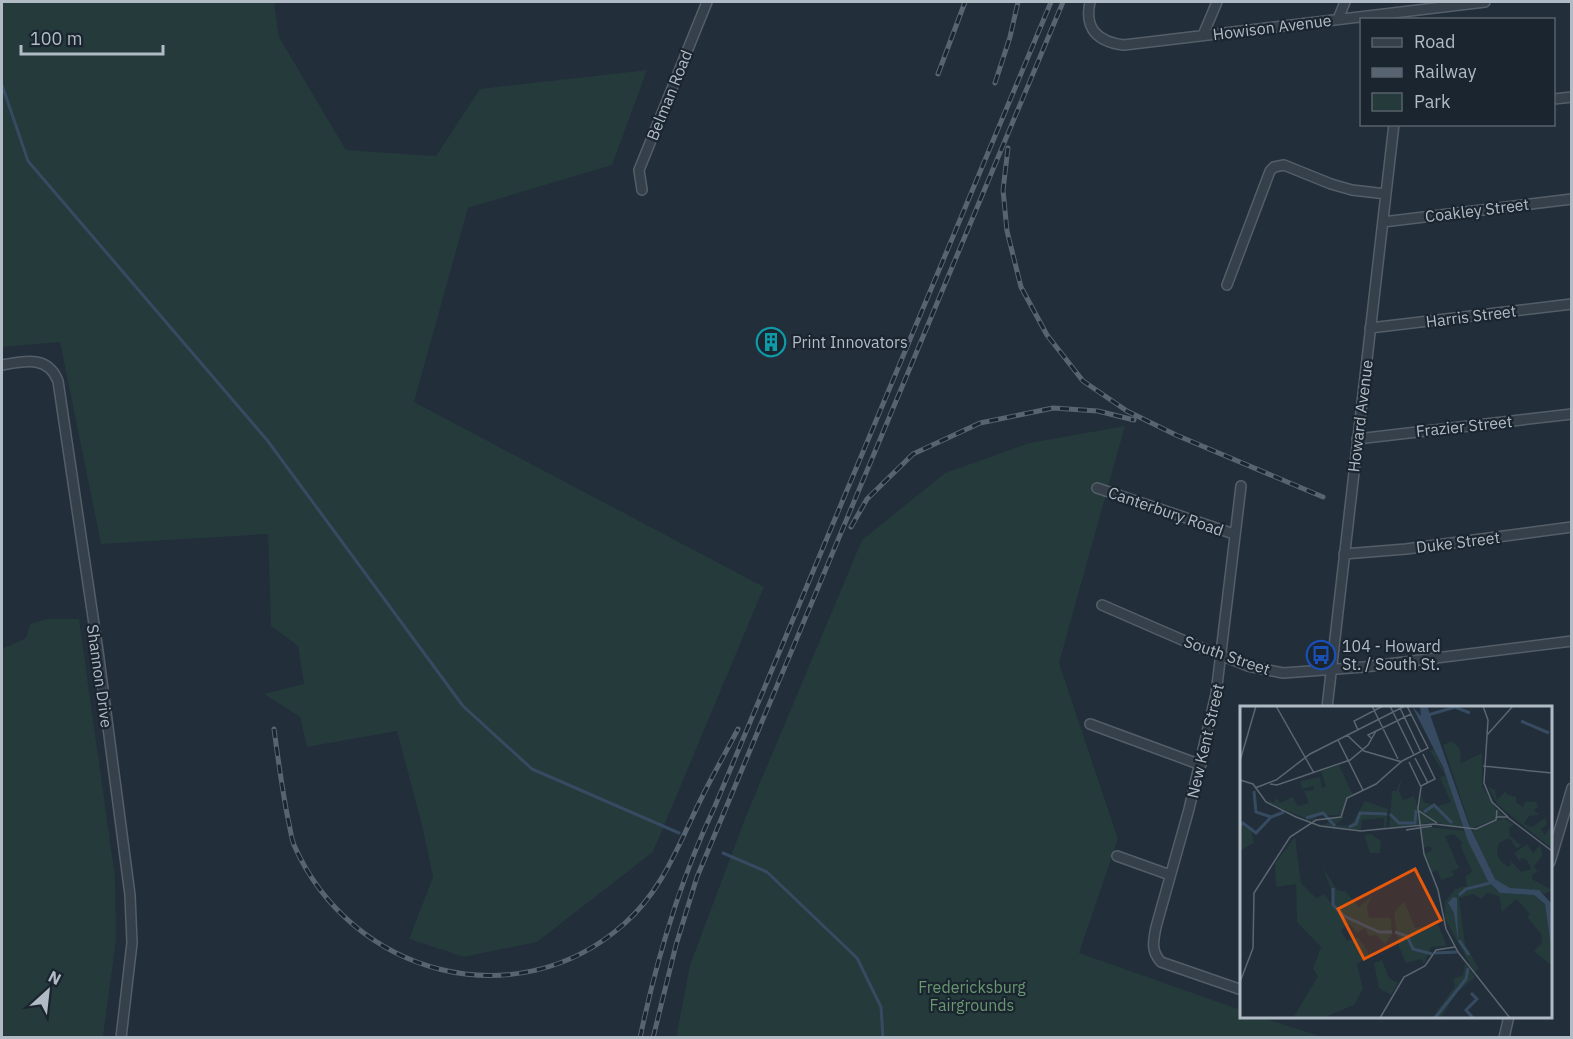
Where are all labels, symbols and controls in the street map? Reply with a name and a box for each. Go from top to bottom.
street label: Howison Avenue [1211,10,1333,44]
scale bar [21,18,164,56]
legend [1360,18,1555,126]
text: 100 m [30,27,82,50]
text: Road [1414,30,1455,53]
street label: Belman Road [642,47,696,143]
text: Railway [1414,60,1476,83]
text: Park [1414,90,1451,113]
street label: Coakley Street [1424,194,1530,226]
street label: Harris Street [1425,301,1517,331]
building icon: Print Innovators [755,326,787,358]
place label: Print Innovators [792,332,908,352]
street label: Howard Avenue [1343,358,1377,473]
street label: Frazier Street [1415,411,1513,441]
street label: Canterbury Road [1106,482,1226,540]
street label: Duke Street [1415,527,1501,557]
street label: Shannon Drive [83,623,117,729]
street label: South Street [1181,631,1273,679]
place label: 104 - Howard St. / South St. [1342,636,1441,674]
bus stop icon: 104 - Howard St. / South St. [1305,639,1337,671]
street label: New Kent Street [1182,682,1228,800]
inset map [1240,706,1552,1018]
north arrow [18,961,78,1021]
text: N [45,966,65,989]
park label: Fredericksburg Fairgrounds [918,977,1026,1015]

